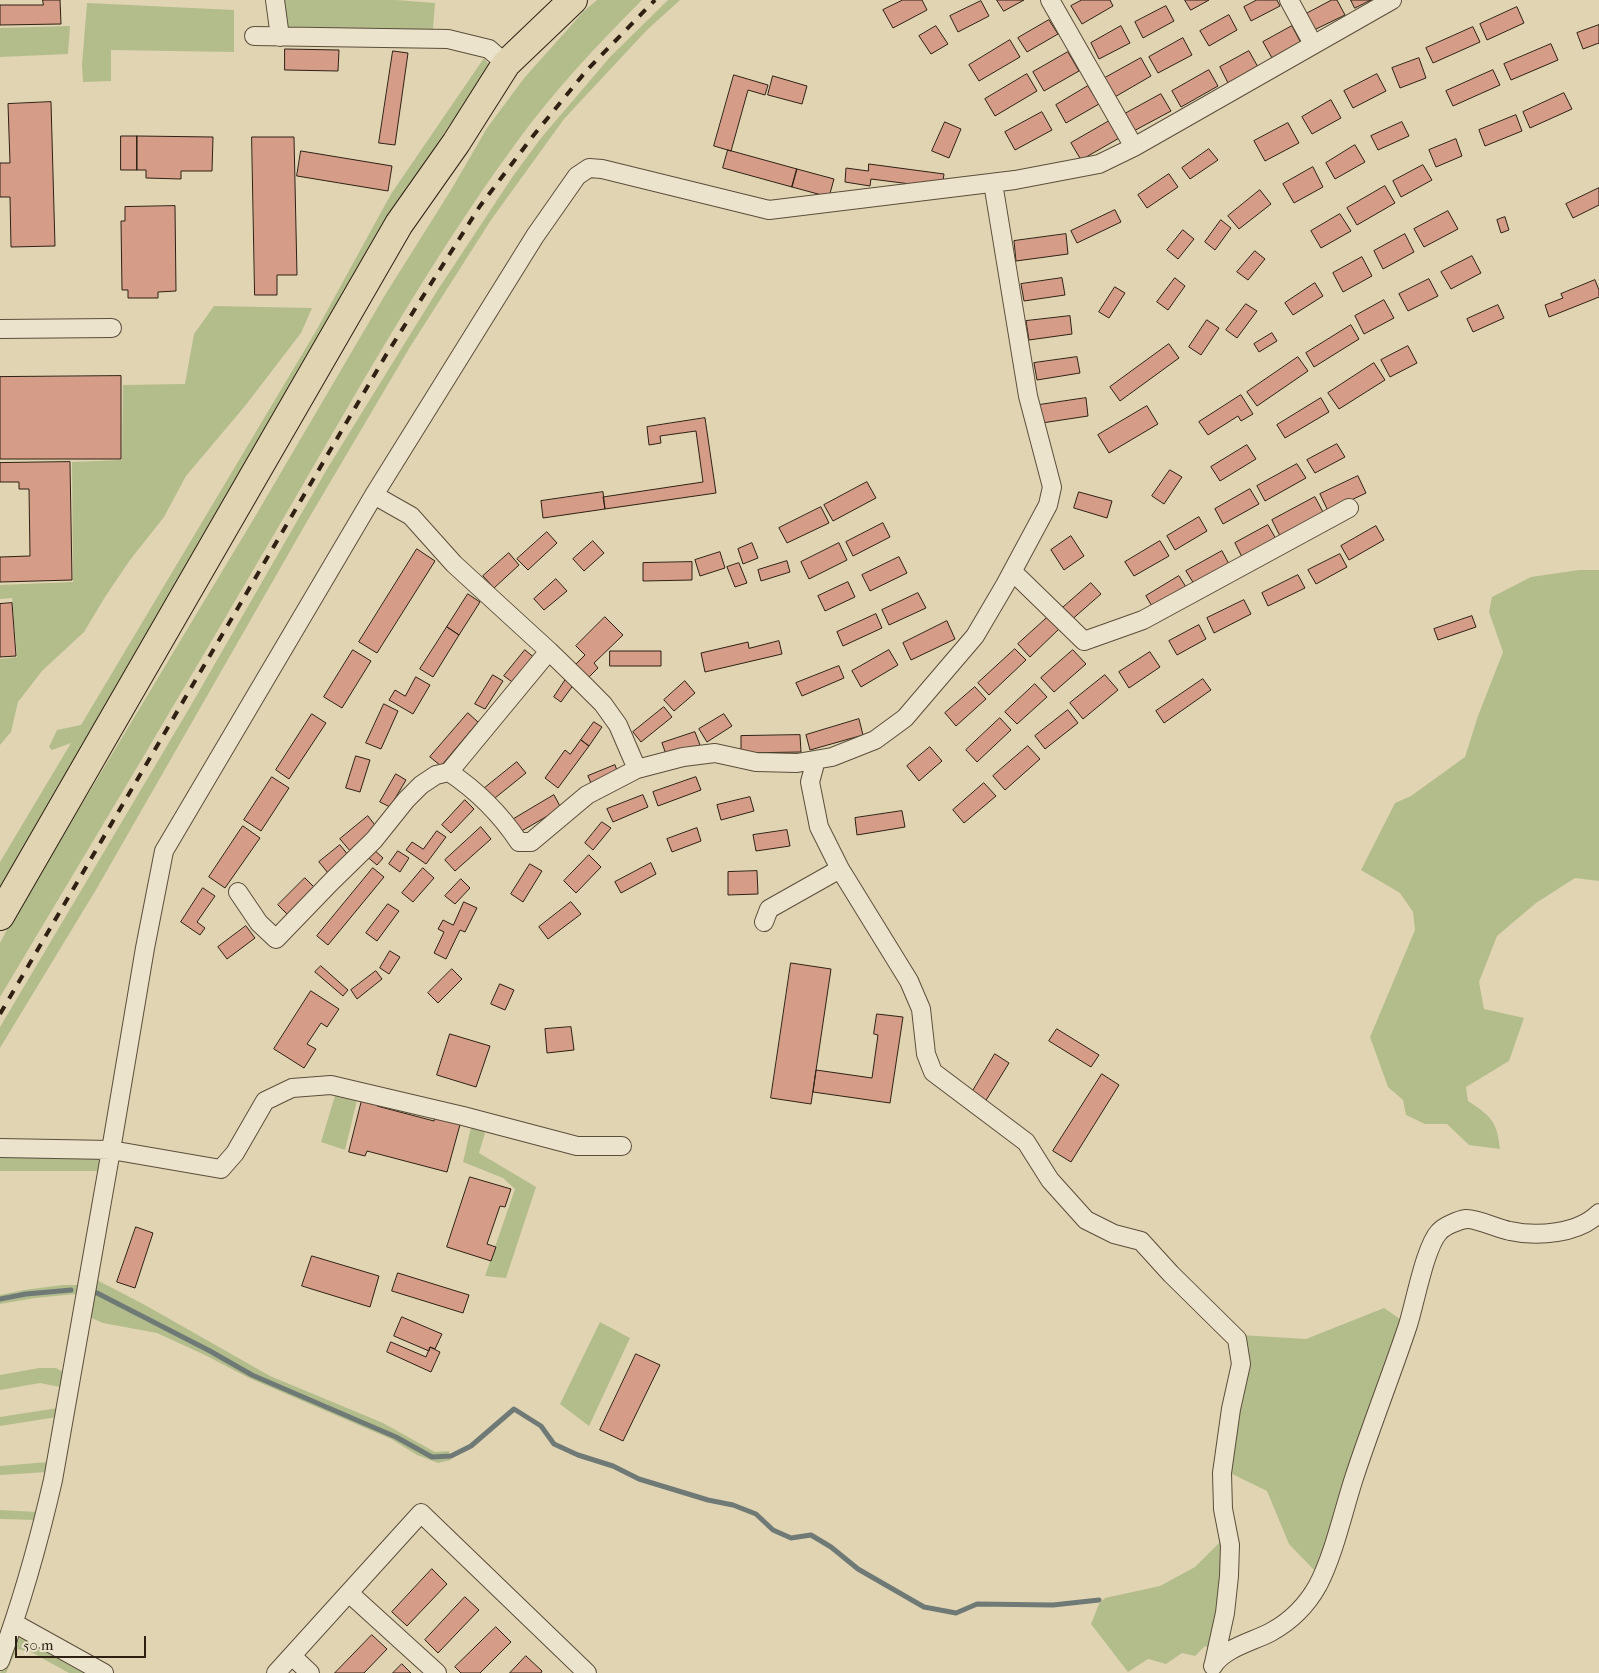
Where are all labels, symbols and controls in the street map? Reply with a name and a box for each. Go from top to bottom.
scale bar [18,1626,149,1658]
text: 50 m [23,1636,53,1654]

